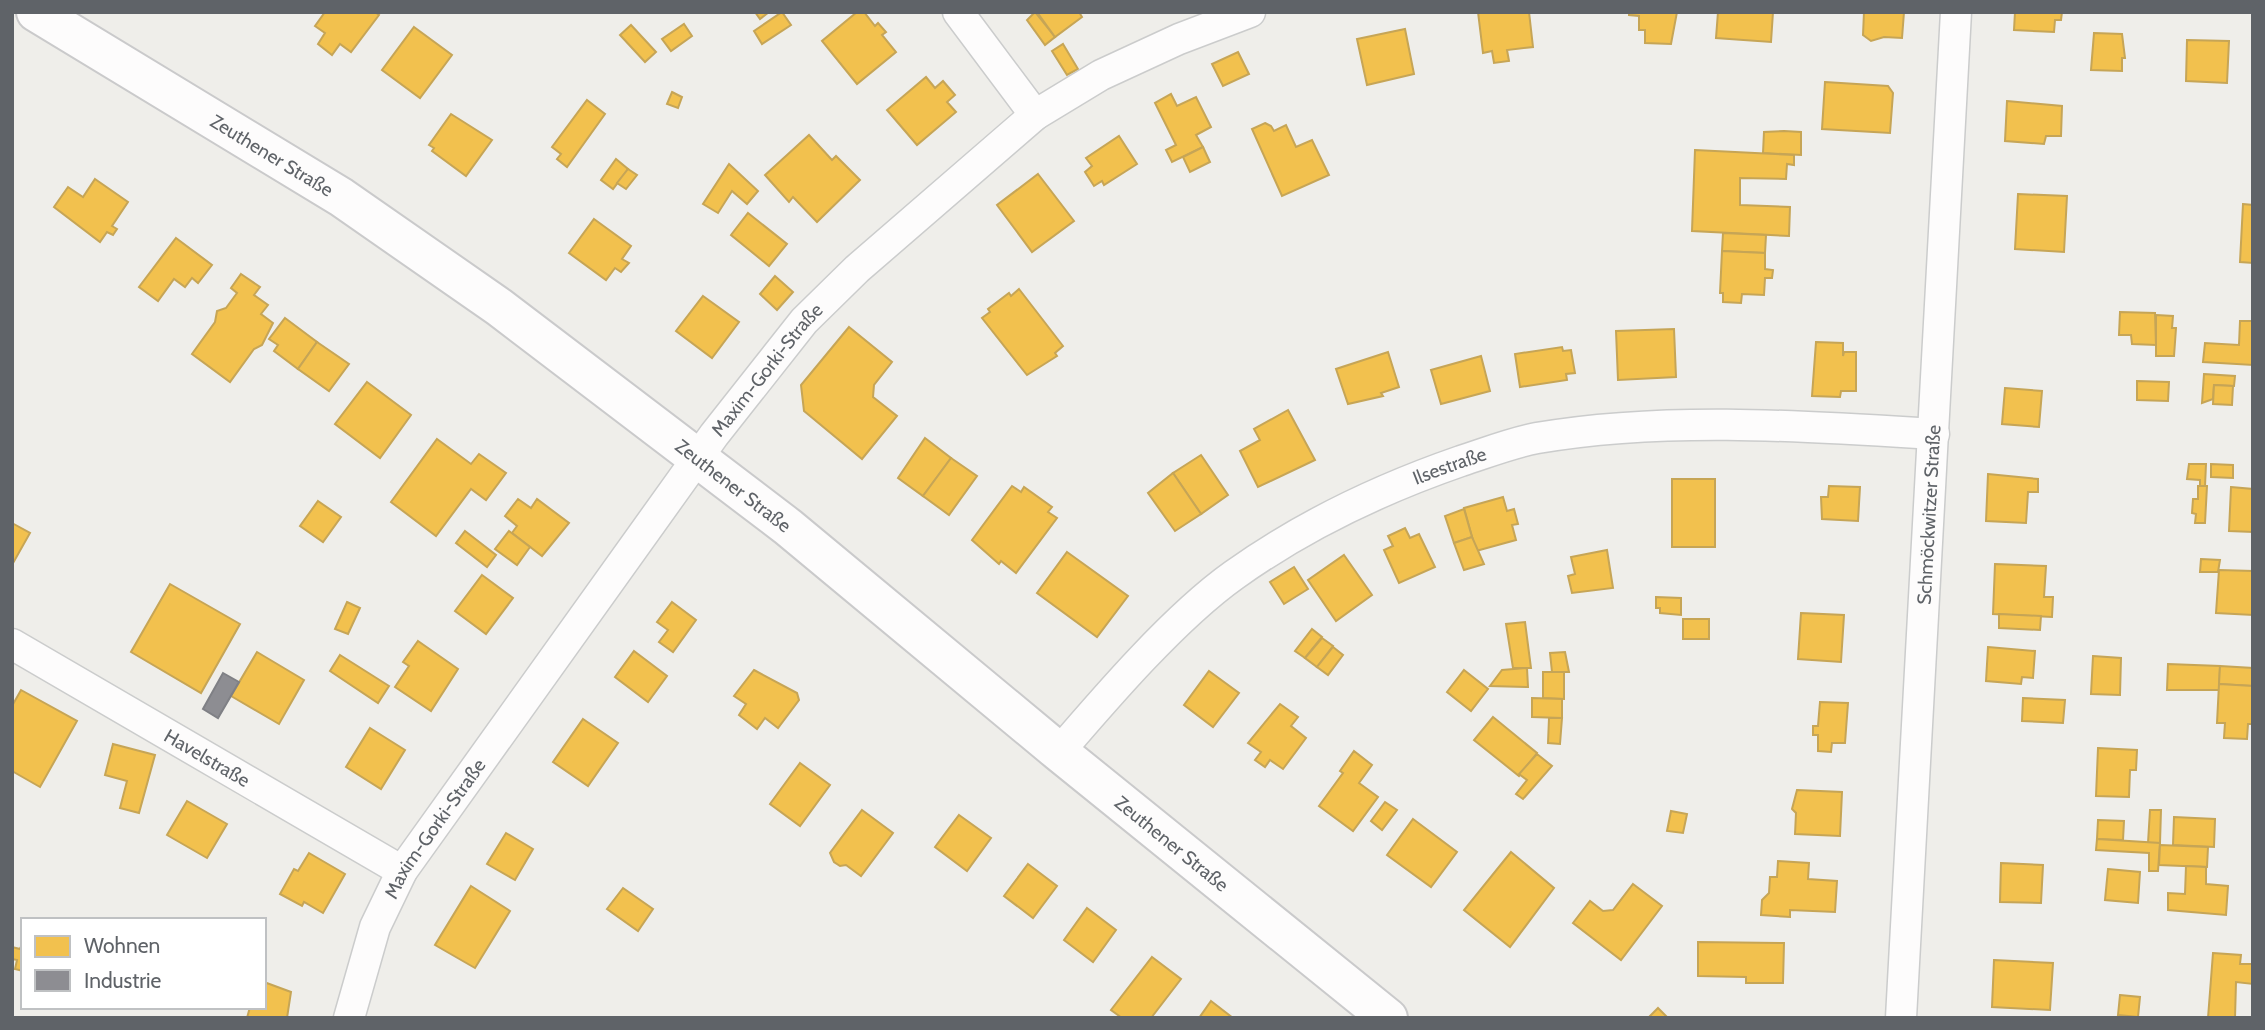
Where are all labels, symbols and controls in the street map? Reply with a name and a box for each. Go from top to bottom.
street label: Zeuthener Straße [206,110,338,202]
street label: Maxim-Gorki-Straße [706,298,828,441]
street label: Schmöckwitzer Straße [1913,424,1945,605]
street label: Zeuthener Straße [671,435,796,538]
street label: Ilsestraße [1409,442,1490,490]
street label: Havelstraße [160,724,254,792]
street label: Maxim-Gorki-Straße [379,754,491,902]
street label: Zeuthener Straße [1110,791,1233,897]
legend [21,918,266,1009]
text: Wohnen [84,933,160,958]
text: Industrie [84,968,161,993]

